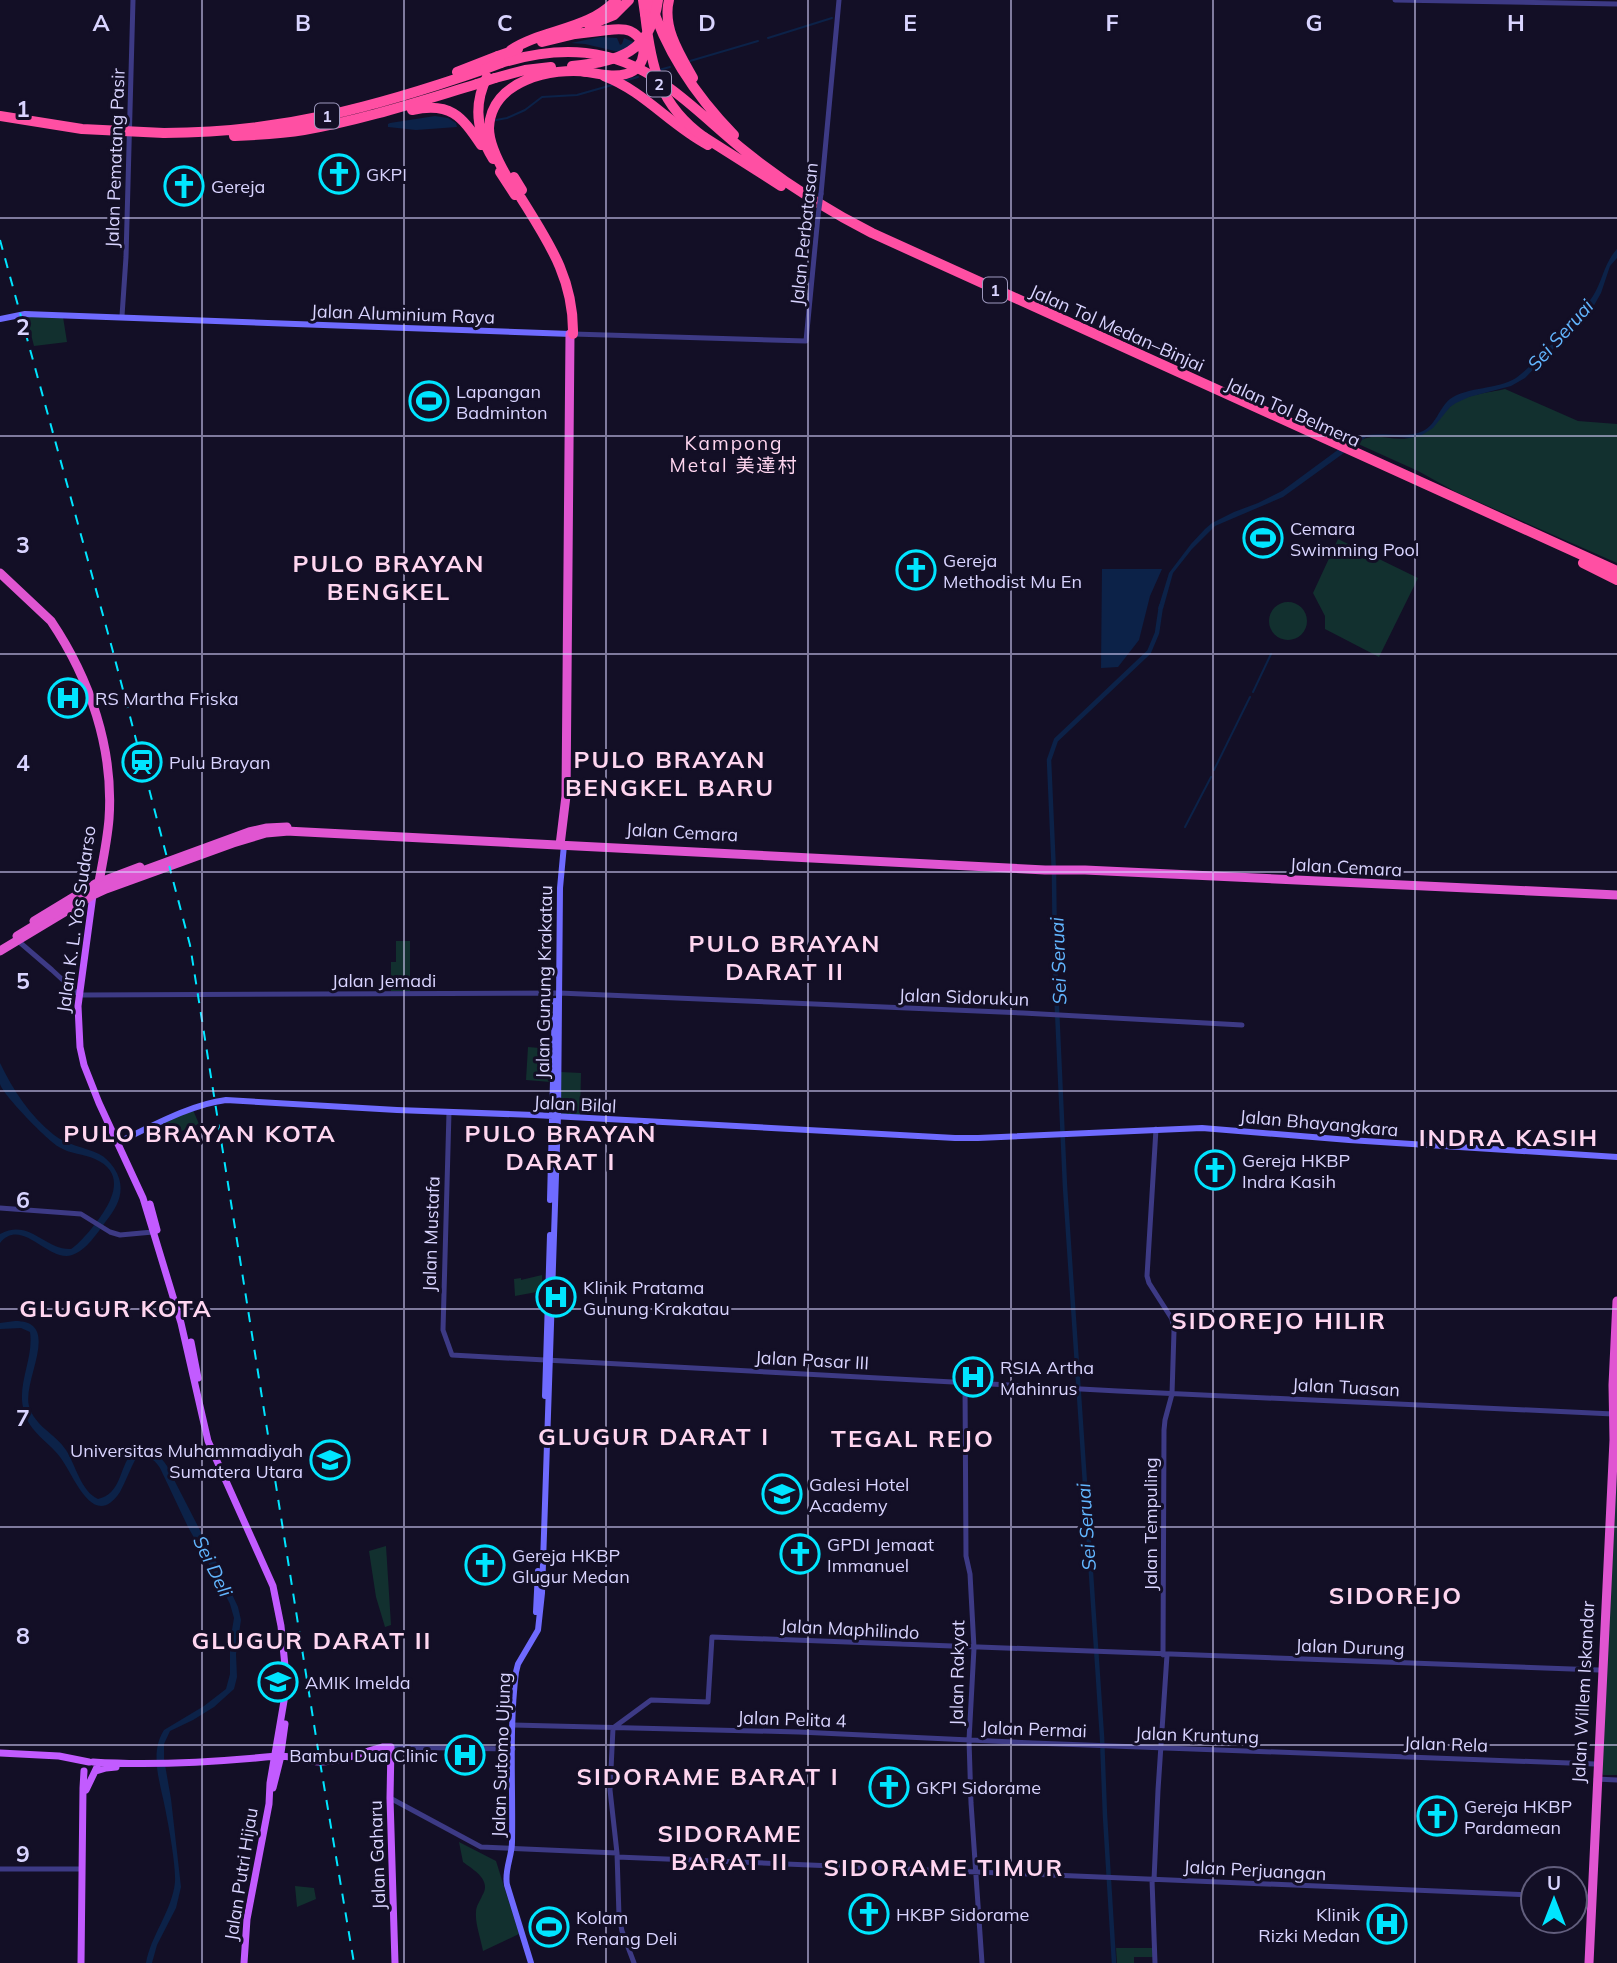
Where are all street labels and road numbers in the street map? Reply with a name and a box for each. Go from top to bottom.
street label: Jalan Pematang Pasir [100,67,130,248]
road number: 2 [647,72,671,96]
road number: 1 [315,104,339,128]
street label: Jalan Perbatasan [785,161,823,307]
road number: 1 [983,278,1007,302]
street label: Jalan Tol Medan–Binjai [1026,279,1208,377]
street label: Jalan Aluminium Raya [311,299,495,329]
street label: Jalan Tol Belmera [1222,372,1364,452]
street label: Jalan Cemara [625,818,739,846]
street label: Jalan K. L. Yos Sudarso [51,824,101,1014]
street label: Jalan Cemara [1289,853,1403,881]
street label: Jalan Gunung Krakatau [531,885,557,1079]
street label: Jalan Jemadi [332,969,436,992]
street label: Jalan Sidorukun [898,983,1030,1011]
street label: Jalan Bilal [533,1090,617,1118]
street label: Jalan Bhayangkara [1239,1105,1399,1141]
street label: Jalan Mustafa [417,1176,445,1292]
street label: Jalan Pasar III [754,1346,870,1374]
street label: Jalan Tuasan [1291,1373,1401,1401]
street label: Jalan Tempuling [1139,1457,1162,1591]
street label: Jalan Willem Iskandar [1567,1600,1599,1784]
street label: Jalan Maphilindo [780,1614,920,1644]
street label: Jalan Rakyat [945,1620,969,1726]
street label: Jalan Durung [1295,1634,1405,1660]
street label: Jalan Sutomo Ujung [487,1672,515,1838]
street label: Jalan Pelita 4 [737,1706,847,1732]
street label: Jalan Permai [981,1716,1087,1742]
street label: Jalan Kruntung [1135,1721,1259,1749]
street label: Jalan Rela [1404,1731,1488,1757]
street label: Jalan Gaharu [364,1800,390,1910]
street label: Jalan Putri Hijau [219,1806,263,1942]
street label: Jalan Perjuangan [1183,1855,1327,1885]

